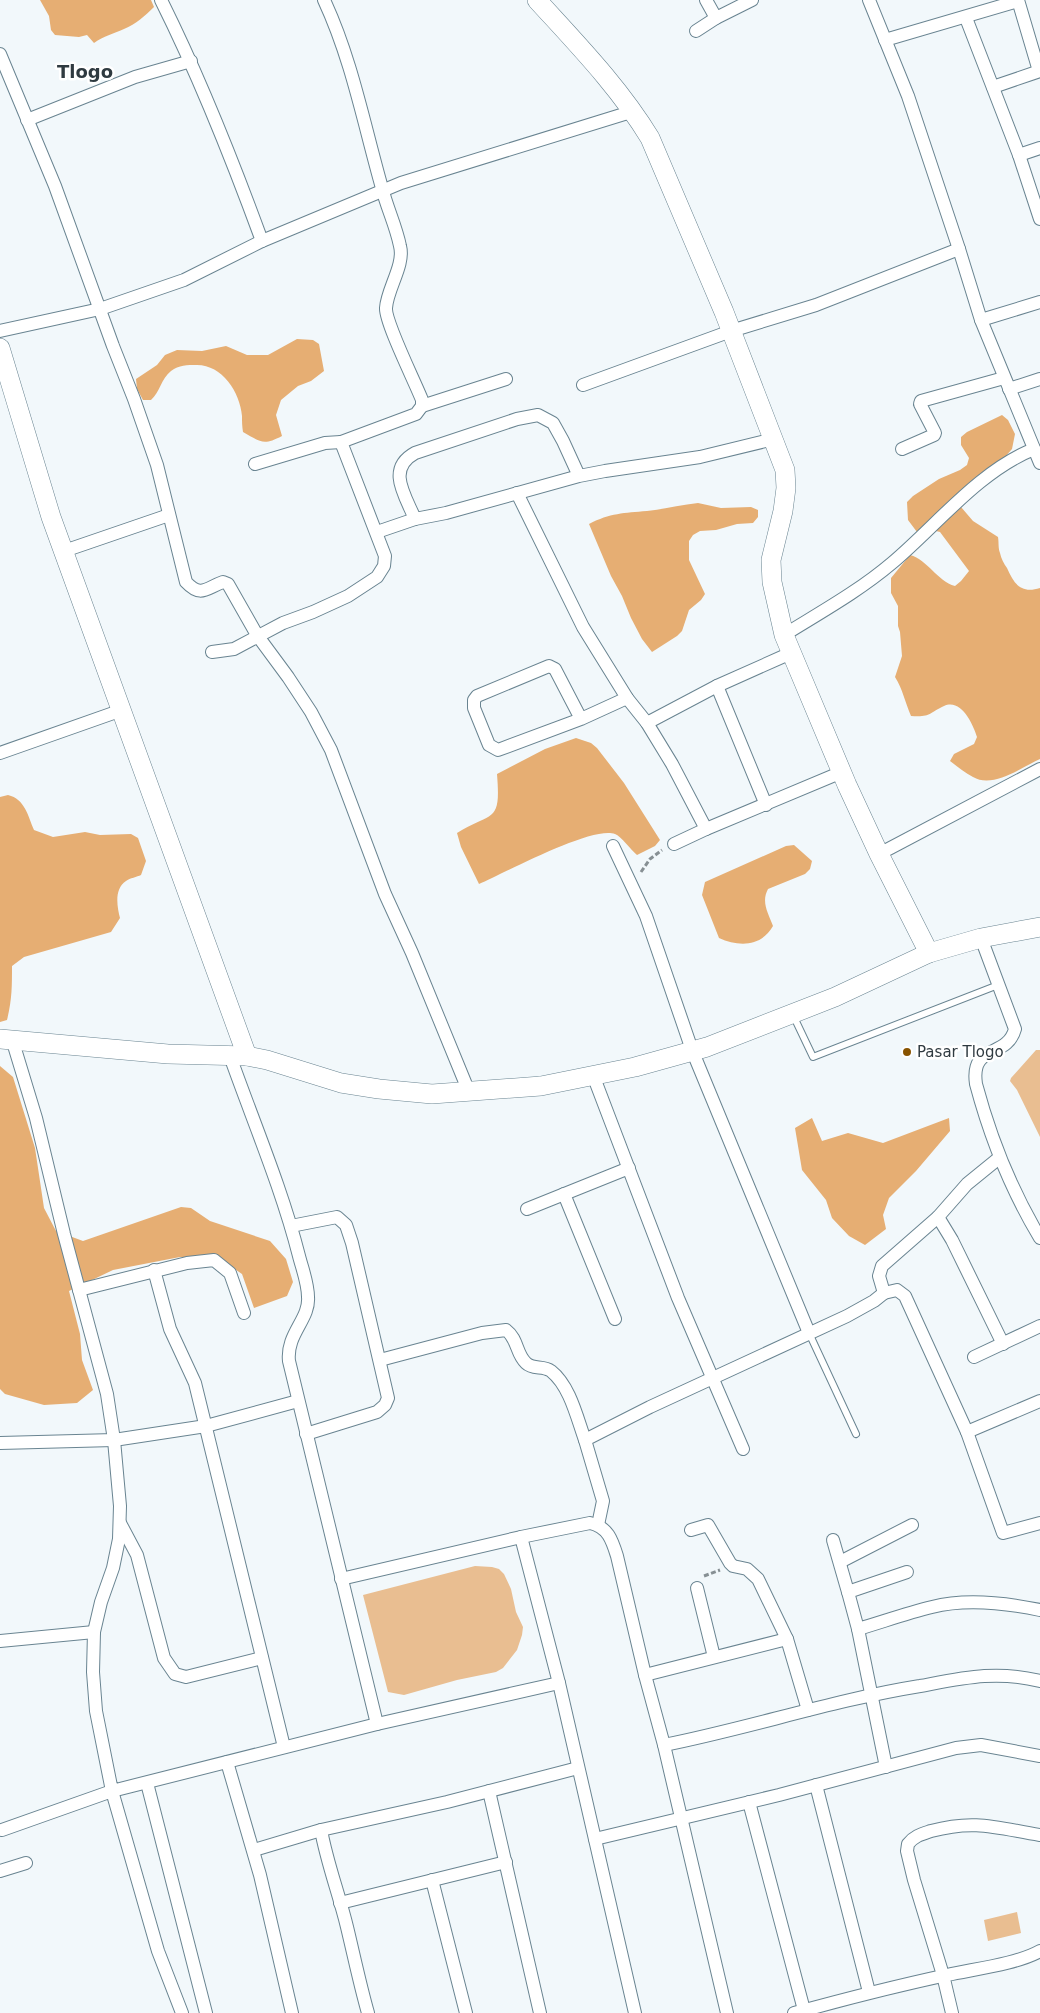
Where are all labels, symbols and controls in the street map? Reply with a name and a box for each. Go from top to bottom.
district label: Tlogo [57,61,113,82]
place label: Pasar Tlogo [917,1043,1004,1061]
marker: Pasar Tlogo [901,1046,913,1058]

